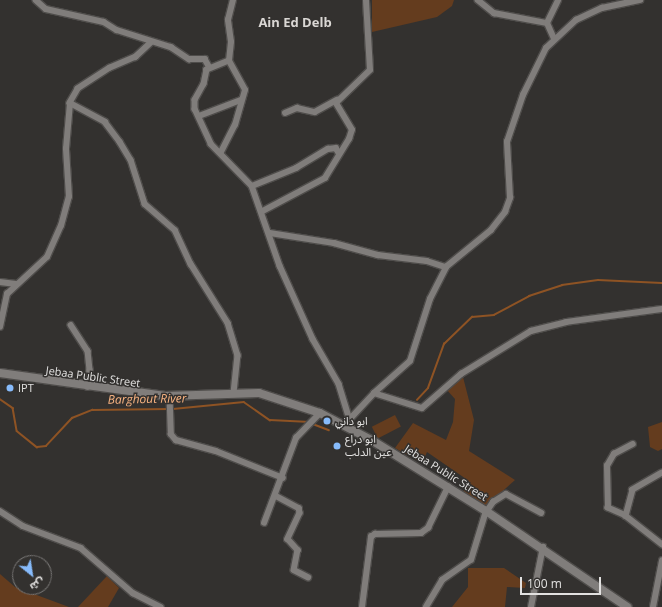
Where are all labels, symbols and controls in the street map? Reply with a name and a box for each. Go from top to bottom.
district label: Ain Ed Delb [258,14,332,30]
street label: Jebaa Public Street [45,364,141,390]
place label: IPT [18,381,34,395]
marker: IPT [5,383,15,393]
water label: Barghout River [108,391,186,407]
place label: ابو داني [335,414,368,428]
marker: ابو داني [322,416,332,426]
place label: ابو دراع عين الدلب [345,433,392,459]
marker: ابو دراع عين الدلب [332,441,342,451]
street label: Jebaa Public Street [402,442,490,504]
north arrow [12,555,52,595]
scale bar [522,569,603,595]
text: ش [27,575,48,595]
text: 100 m [527,575,562,592]

